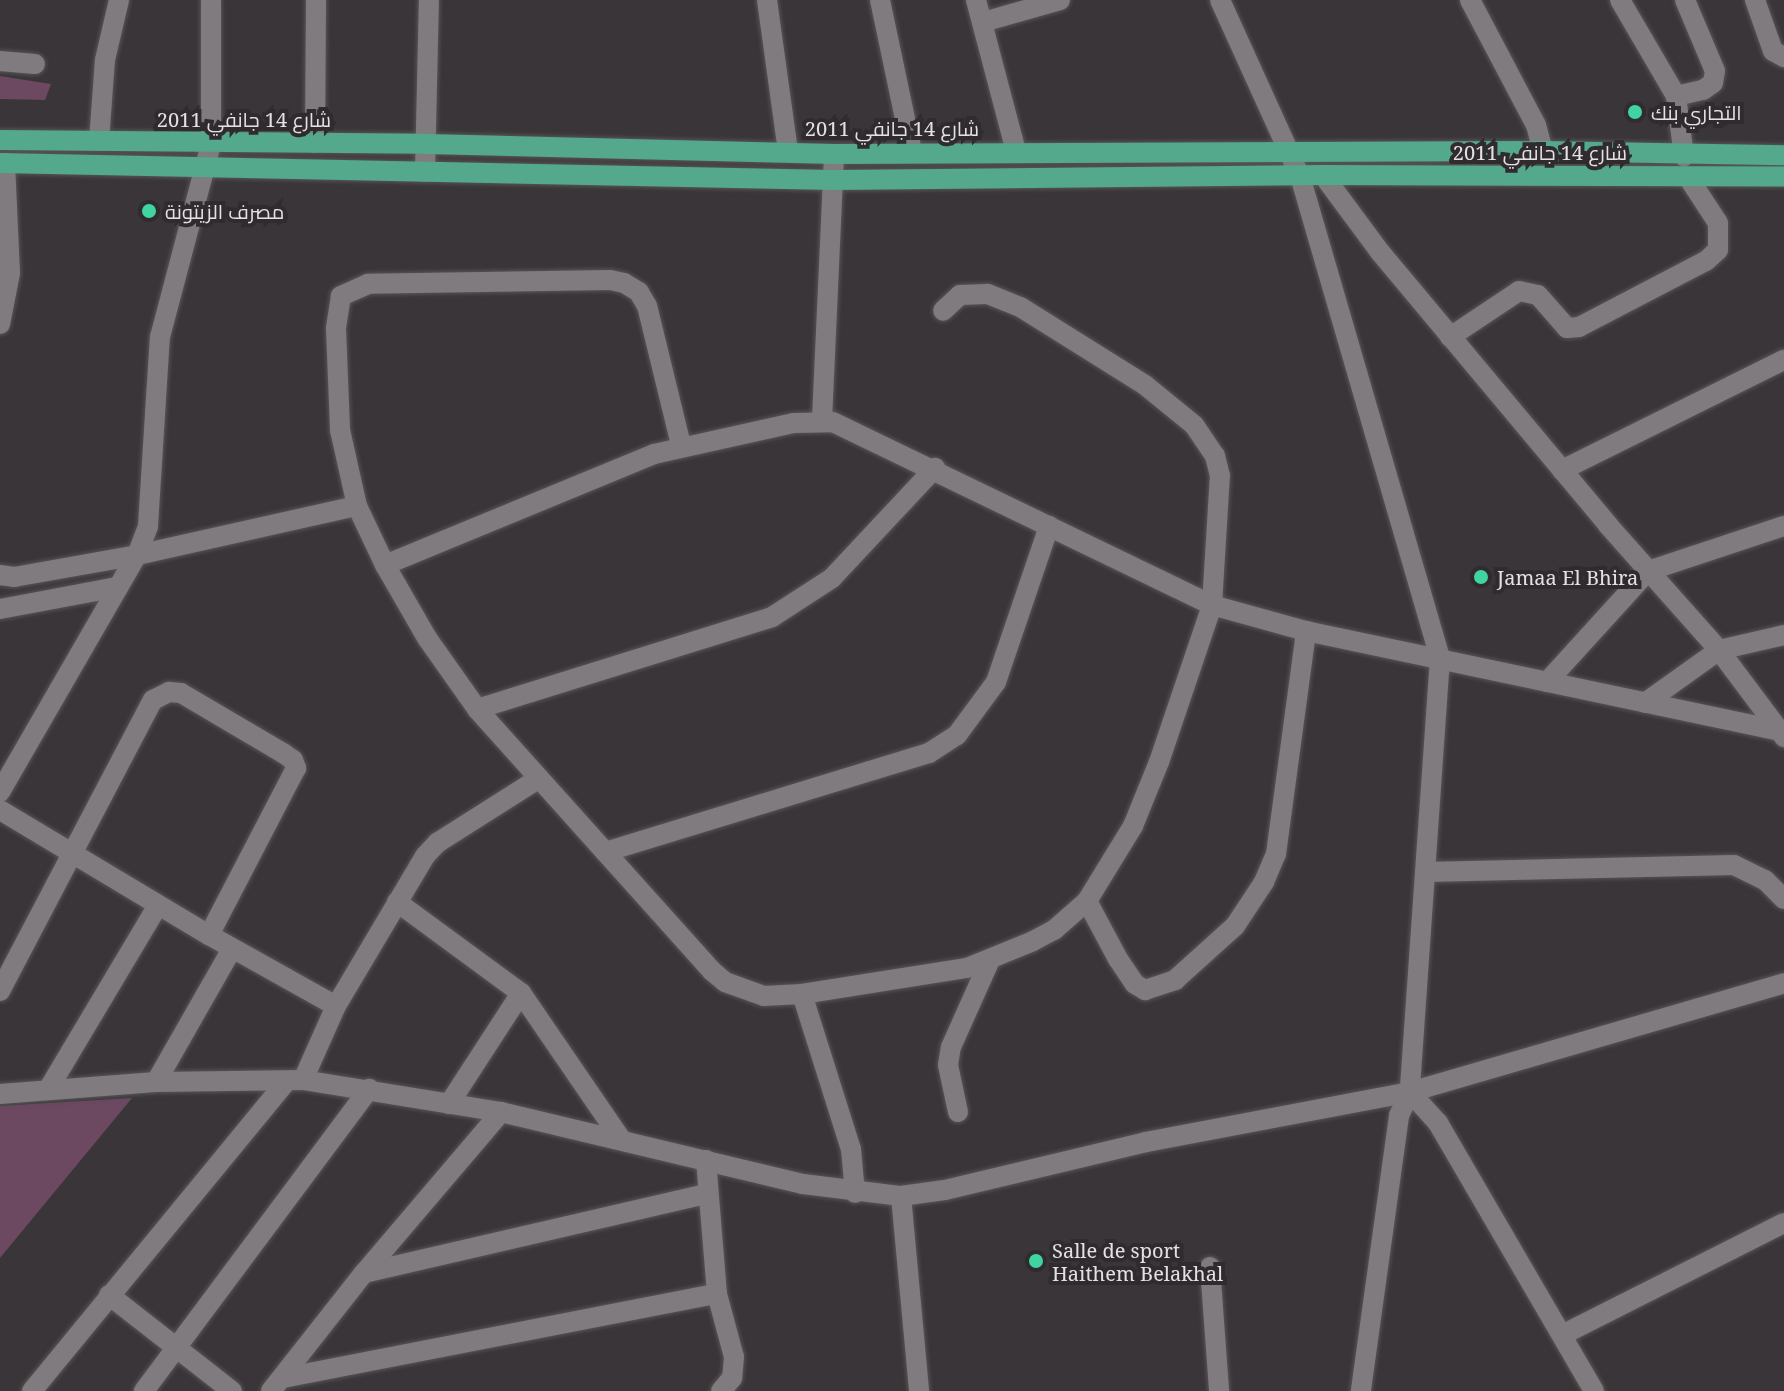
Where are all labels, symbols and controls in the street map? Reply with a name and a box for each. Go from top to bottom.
place label: التجاري بنك [1651,100,1742,124]
marker: التجاري بنك [1626,103,1644,121]
street label: شارع 14 جانفي 2011 [157,107,331,131]
street label: شارع 14 جانفي 2011 [805,116,979,140]
street label: شارع 14 جانفي 2011 [1453,140,1627,164]
place label: مصرف الزيتونة [165,199,284,223]
marker: مصرف الزيتونة [140,202,158,220]
place label: Jamaa El Bhira [1497,565,1638,589]
marker: Jamaa El Bhira [1472,568,1490,586]
place label: Salle de sport Haithem Belakhal [1052,1238,1223,1285]
marker: Salle de sport Haithem Belakhal [1027,1252,1045,1270]

